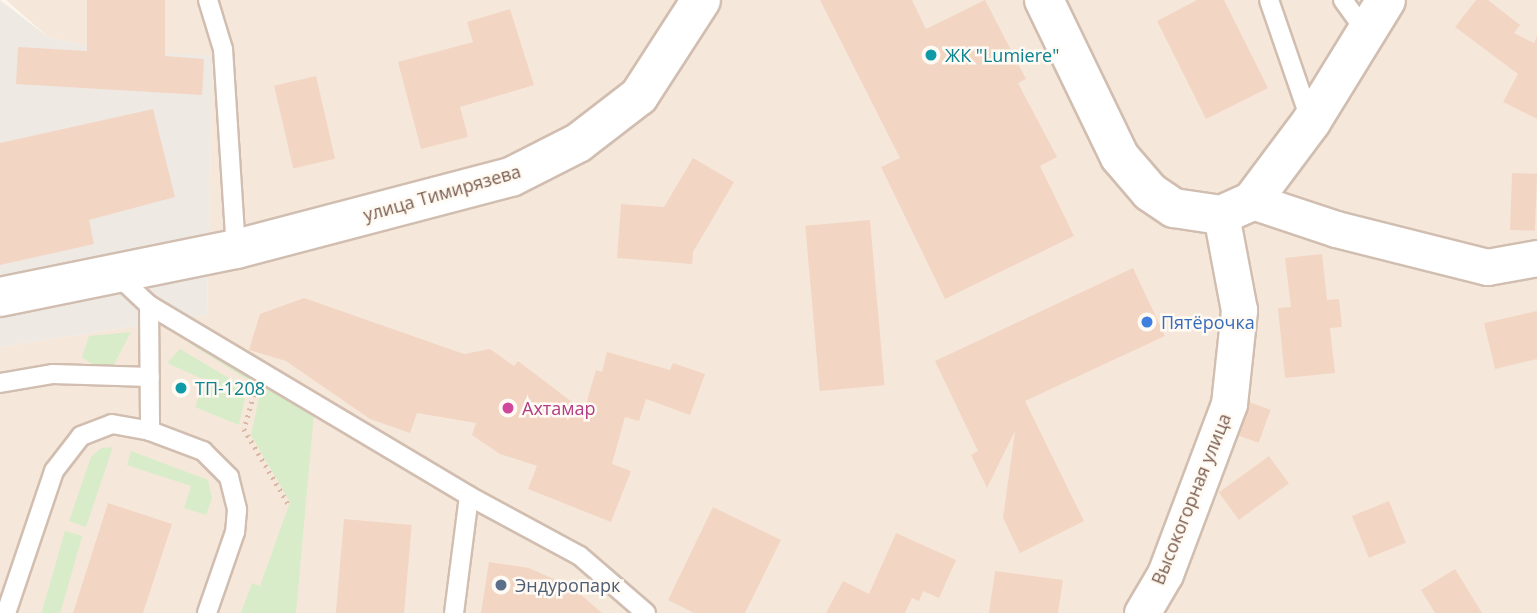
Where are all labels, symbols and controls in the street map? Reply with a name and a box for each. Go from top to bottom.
place label: ЖК "Lumiere" [945,44,1059,66]
marker: ЖК "Lumiere" [923,47,939,63]
street label: улица Тимирязева [361,160,523,226]
place label: Пятёрочка [1161,311,1255,333]
marker: Пятёрочка [1139,314,1155,330]
place label: ТП-1208 [195,377,265,399]
marker: ТП-1208 [173,380,189,396]
place label: Ахтамар [522,397,595,419]
marker: Ахтамар [500,400,516,416]
street label: Высокогорная улица [1147,410,1235,588]
place label: Эндуропарк [515,574,620,596]
marker: Эндуропарк [493,577,509,593]

